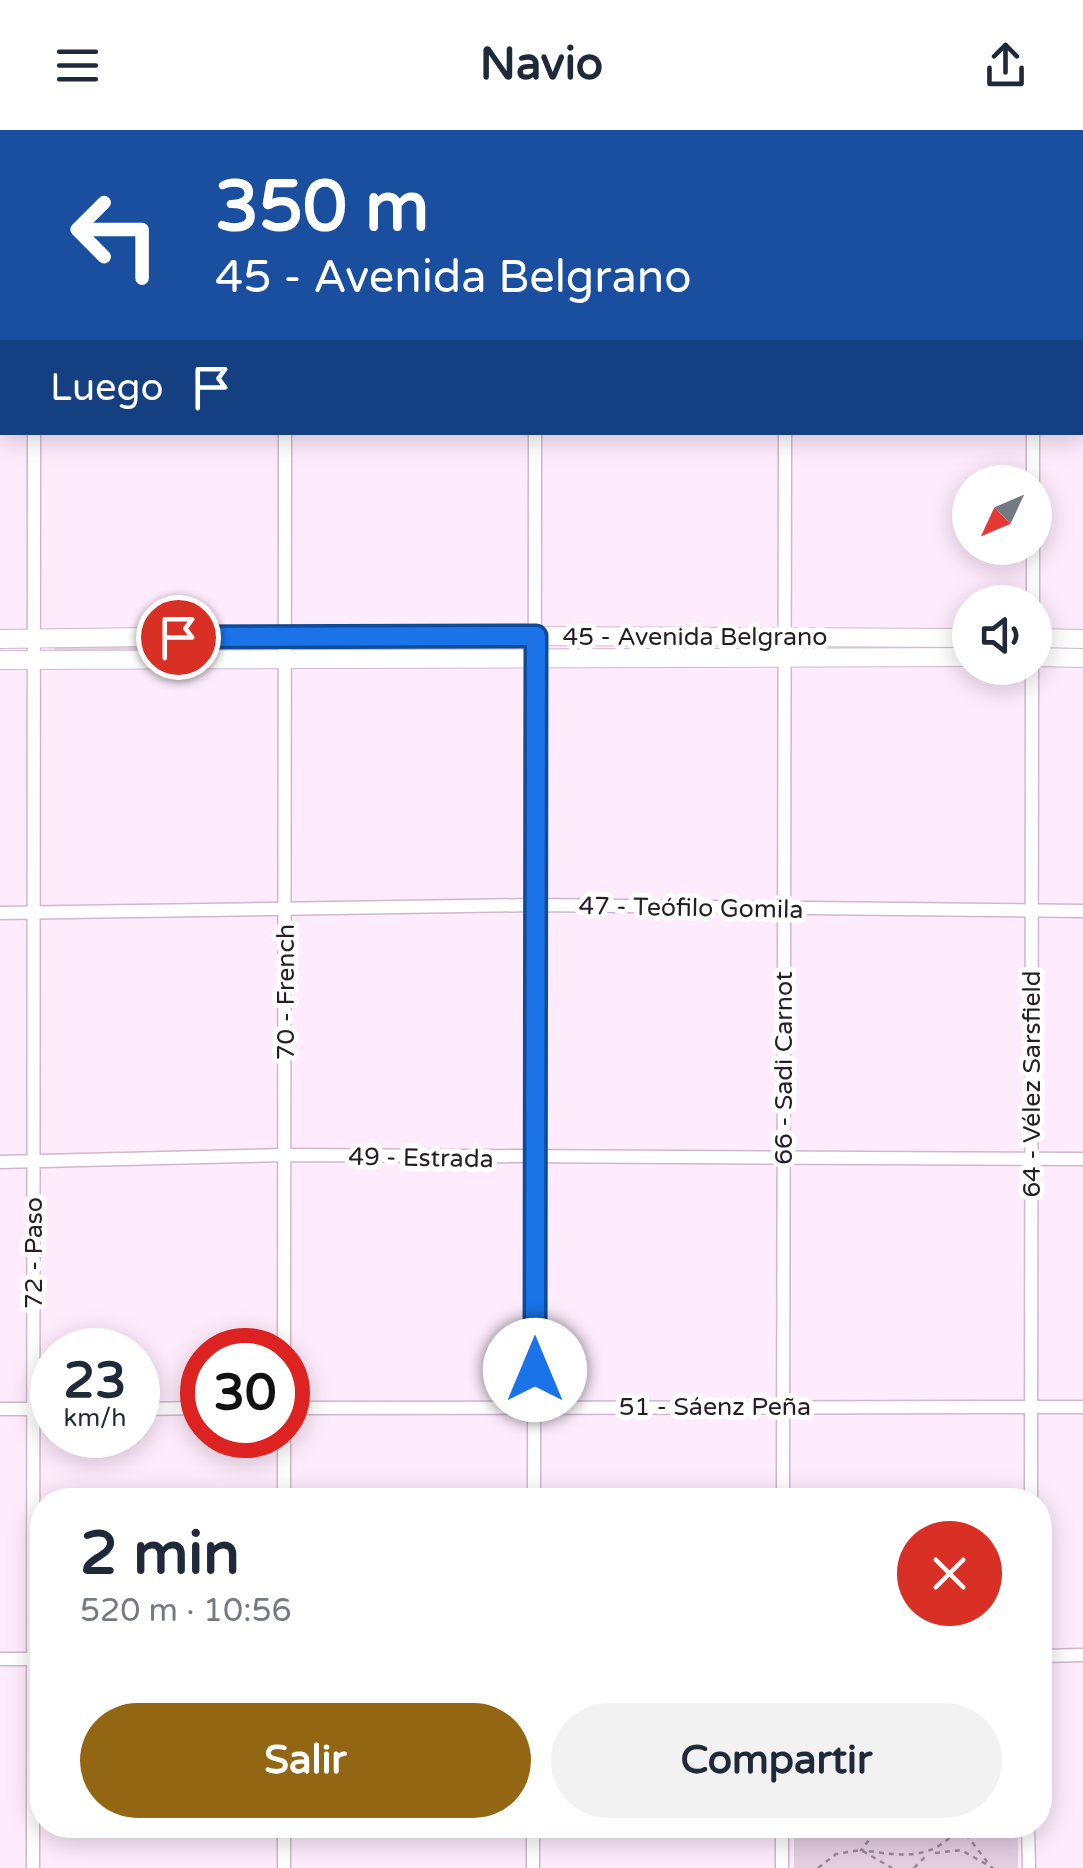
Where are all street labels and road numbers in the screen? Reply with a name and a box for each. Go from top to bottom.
street label: 45 - Avenida Belgrano [563,622,827,652]
street label: 47 - Teófilo Gomila [578,891,804,925]
street label: 70 - French [271,924,301,1060]
street label: 64 - Vélez Sarsfield [1017,970,1047,1198]
street label: 66 - Sadi Carnot [769,971,799,1165]
street label: 49 - Estrada [348,1142,494,1174]
street label: 72 - Paso [19,1197,49,1309]
street label: 51 - Sáenz Peña [619,1392,811,1422]

